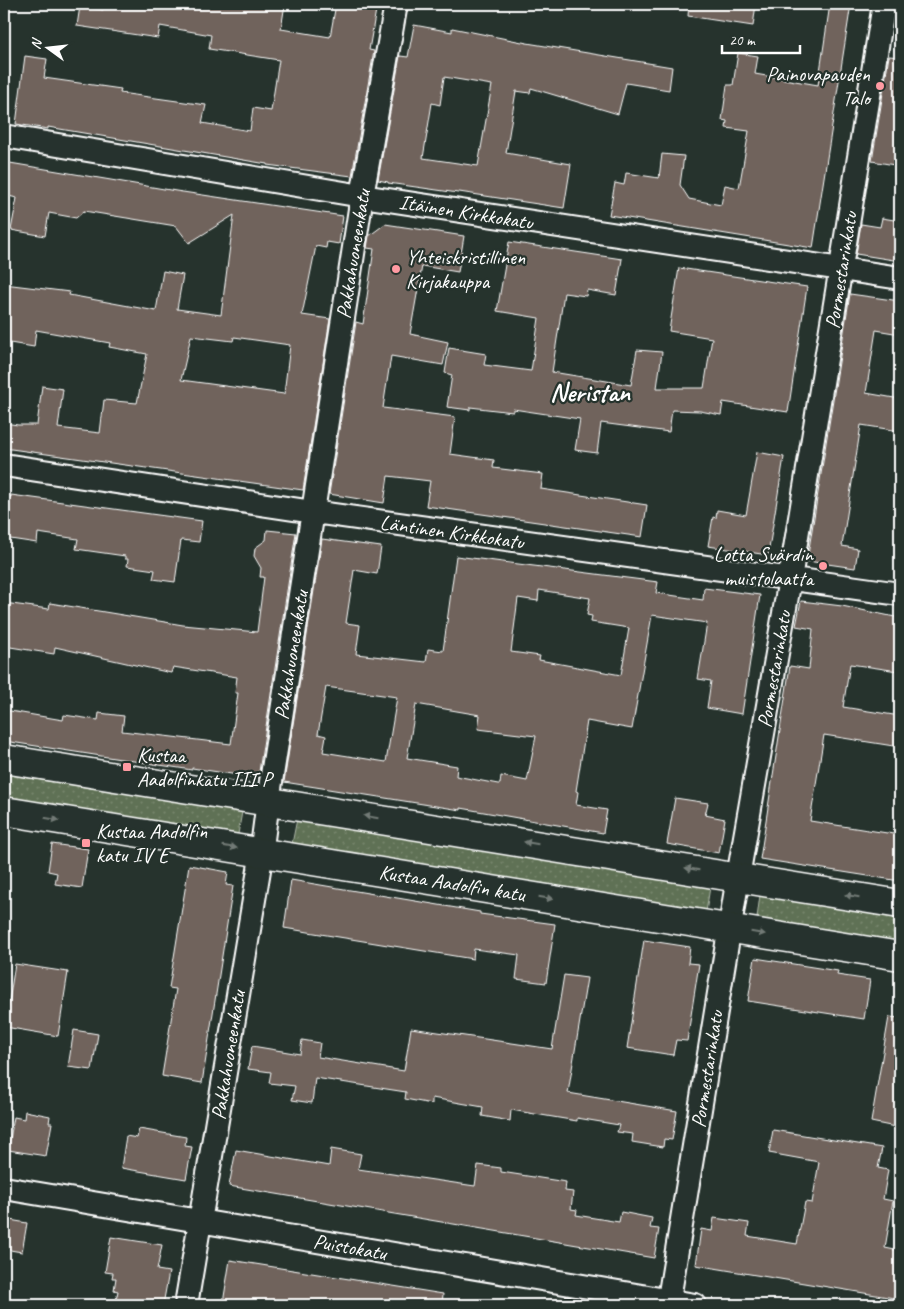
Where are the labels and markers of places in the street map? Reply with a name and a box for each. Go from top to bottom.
place label: Painovapauden Talo [766,61,873,111]
marker: Painovapauden Talo [874,80,886,92]
place label: Yhteiskristillinen Kirjakauppa [406,244,526,294]
marker: Yhteiskristillinen Kirjakauppa [390,263,402,275]
place label: Lotta Svärdin muistolaatta [714,541,815,591]
marker: Lotta Svärdin muistolaatta [817,560,829,572]
place label: Kustaa Aadolfinkatu III P [137,742,275,792]
marker: Kustaa Aadolfinkatu III P [121,761,133,773]
place label: Kustaa Aadolfin katu IV E [96,818,208,868]
marker: Kustaa Aadolfin katu IV E [80,837,92,849]

